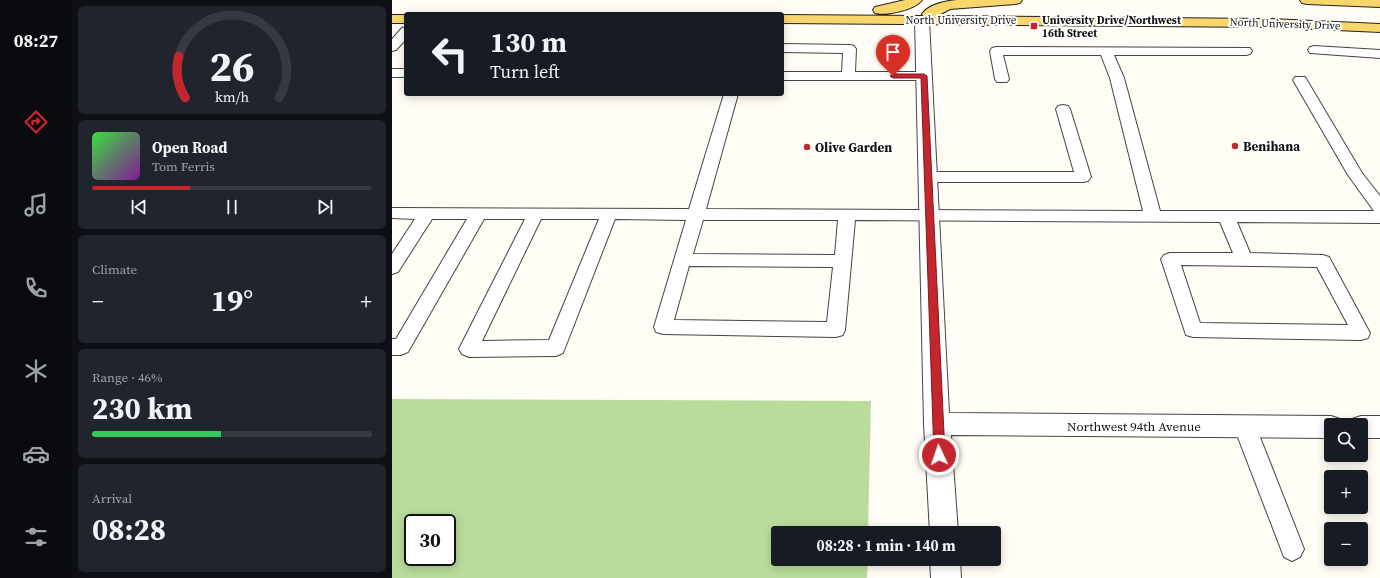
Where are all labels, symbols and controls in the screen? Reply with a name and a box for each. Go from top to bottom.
street label: North University Drive [906,13,1017,28]
place label: University Drive/Northwest 16th Street [1042,13,1182,41]
street label: North University Drive [1229,15,1341,33]
marker: University Drive/Northwest 16th Street [1029,21,1039,31]
text: 130 m [490,23,567,61]
text: 08:27 [14,28,58,53]
icon: left [424,28,476,80]
pin [876,35,910,76]
text: 26 [209,38,255,95]
icon: arrive [882,41,904,63]
text: Turn left [490,59,560,84]
text: km/h [215,87,249,107]
icon: directions [22,108,50,136]
text: Open Road [152,137,227,158]
place label: Benihana [1243,138,1300,155]
place label: Olive Garden [815,139,892,156]
marker: Benihana [1230,141,1240,151]
marker: Olive Garden [802,142,812,152]
text: Tom Ferris [152,158,215,175]
icon: music [22,191,50,219]
icon: previous [128,196,150,218]
icon: pause [221,196,243,218]
icon: next [314,196,336,218]
text: Climate [92,261,137,278]
icon: phone [22,274,50,302]
text: 19° [211,280,253,321]
text: − [92,286,104,316]
text: + [360,286,372,316]
icon: climate [22,357,50,385]
text: Range · 46% [92,369,163,386]
text: 230 km [92,388,192,429]
street label: Northwest 94th Avenue [1067,418,1201,435]
map controls [1324,418,1368,566]
button: search [1324,418,1368,462]
position arrow [918,434,960,476]
icon: car [22,440,50,468]
button: + [1324,470,1368,514]
text: Arrival [92,490,132,507]
text: 08:28 [92,509,166,550]
speed limit sign: 30 [404,514,456,566]
button: − [1324,522,1368,566]
icon: filters [22,523,50,551]
text: 08:28 · 1 min · 140 m [817,535,956,556]

